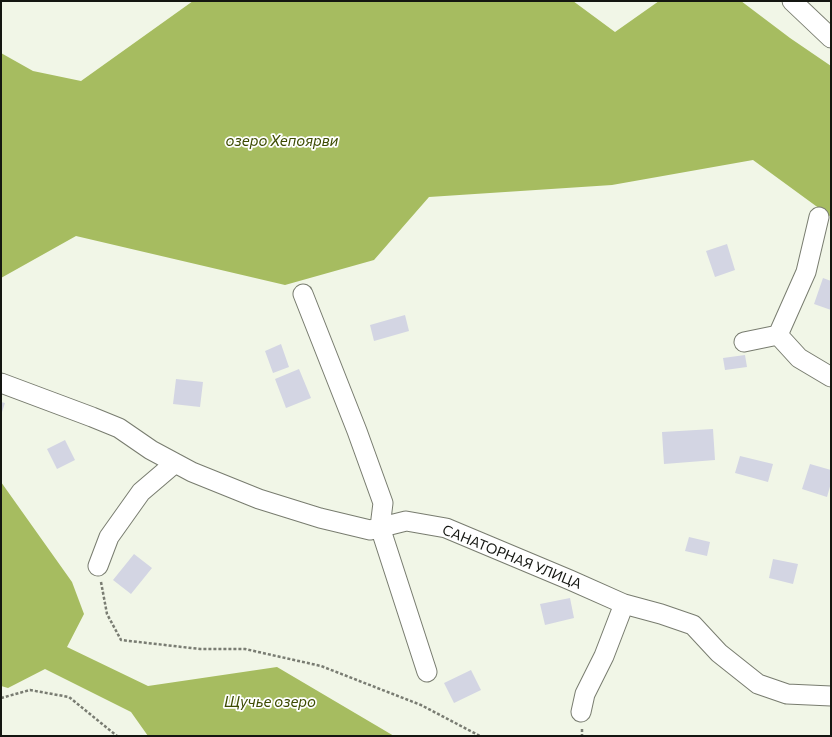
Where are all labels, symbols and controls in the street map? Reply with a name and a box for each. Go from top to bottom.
water label: озеро Хепоярви [226,132,338,150]
street label: САНАТОРНАЯ УЛИЦА [440,521,584,593]
water label: Щучье озеро [224,693,316,711]

